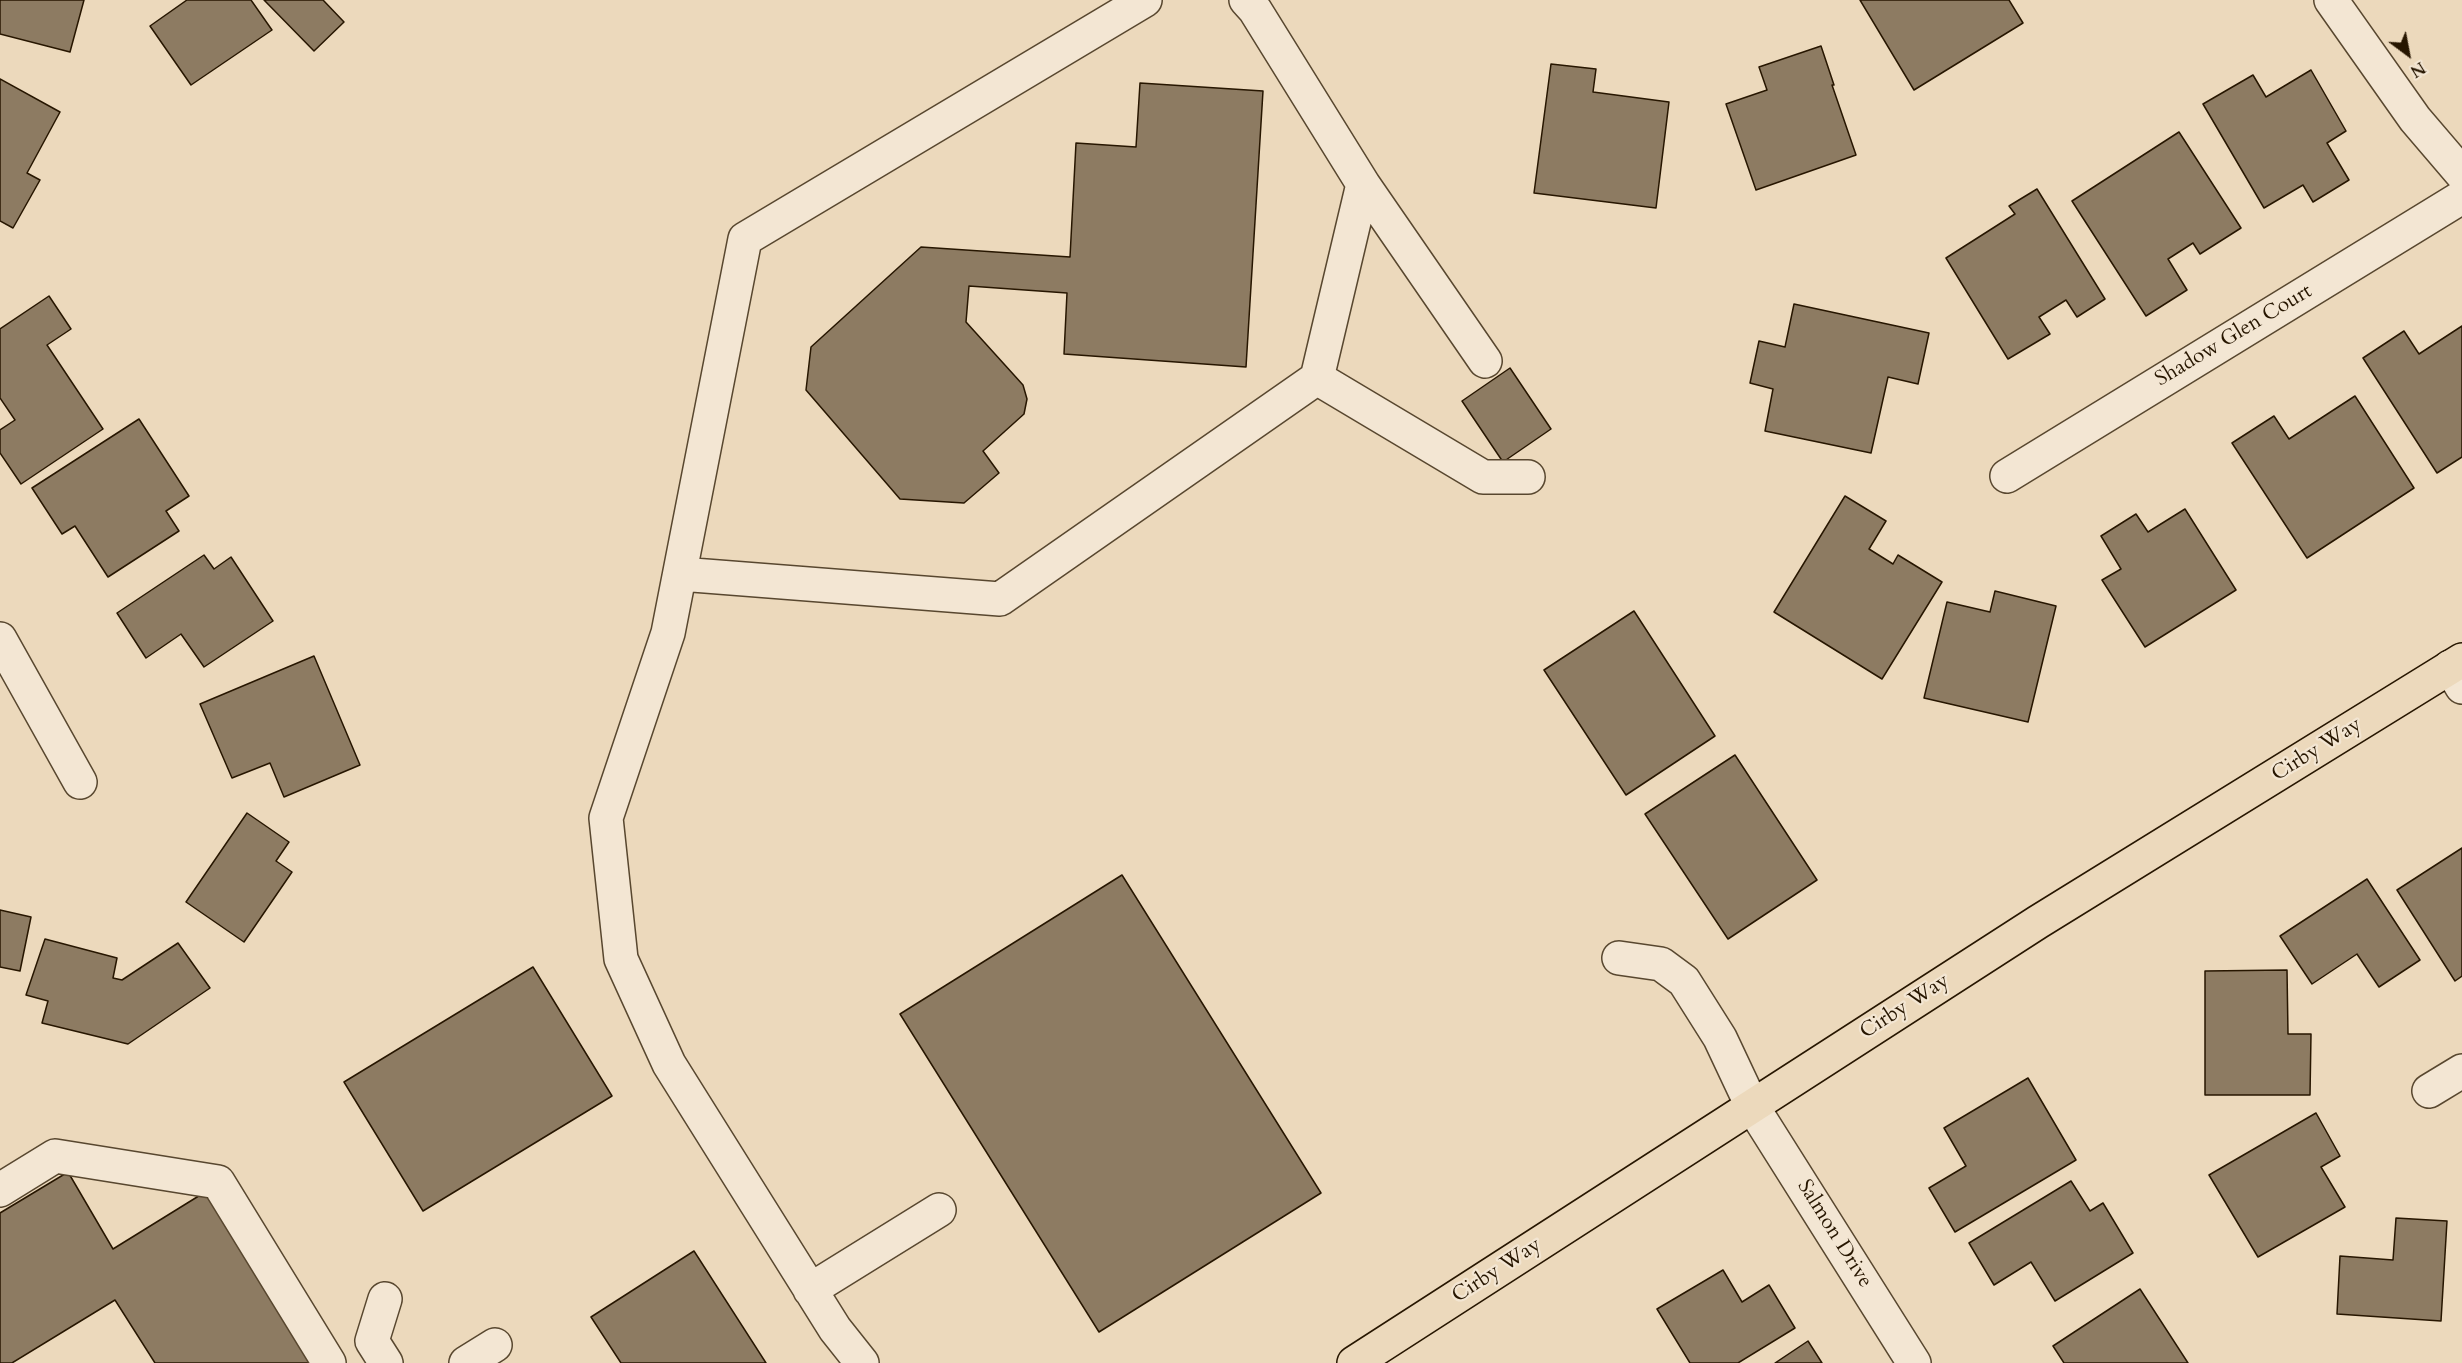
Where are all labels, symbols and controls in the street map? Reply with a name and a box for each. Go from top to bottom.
north arrow [2378,24,2438,84]
text: N [2406,56,2429,82]
street label: Shadow Glen Court [2151,279,2317,393]
street label: Cirby Way [2268,713,2366,787]
street label: Cirby Way [1856,969,1954,1045]
street label: Salmon Drive [1791,1175,1877,1293]
street label: Cirby Way [1448,1233,1546,1309]

